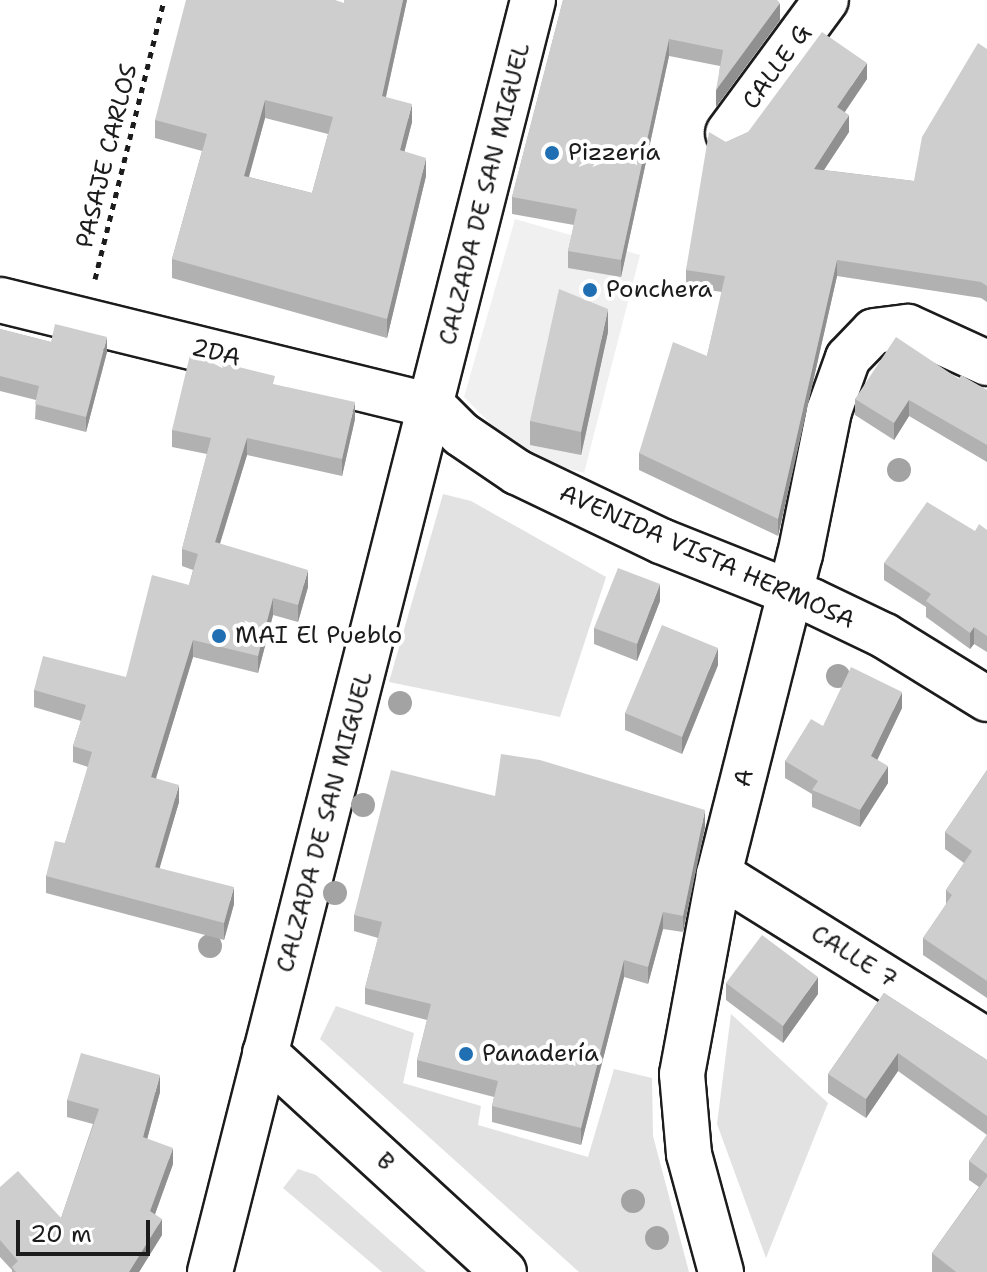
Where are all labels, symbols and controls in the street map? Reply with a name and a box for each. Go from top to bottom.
street label: CALLE G [737,19,817,115]
street label: CALZADA DE SAN MIGUEL [433,40,537,348]
street label: PASAJE CARLOS [70,61,144,251]
place label: Pizzería [568,139,660,167]
marker: Pizzería [543,144,561,162]
place label: Ponchera [606,276,712,304]
marker: Ponchera [581,281,599,299]
street label: 2DA [189,333,243,373]
street label: AVENIDA VISTA HERMOSA [555,479,859,635]
place label: MAI El Pueblo [235,622,402,650]
marker: MAI El Pueblo [210,627,228,645]
street label: CALZADA DE SAN MIGUEL [271,668,379,976]
street label: A [728,766,760,790]
street label: CALLE 7 [806,919,902,995]
place label: Panadería [482,1040,599,1068]
marker: Panadería [457,1045,475,1063]
street label: B [370,1147,400,1177]
scale bar [20,1204,154,1254]
text: 20 m [30,1218,92,1250]

